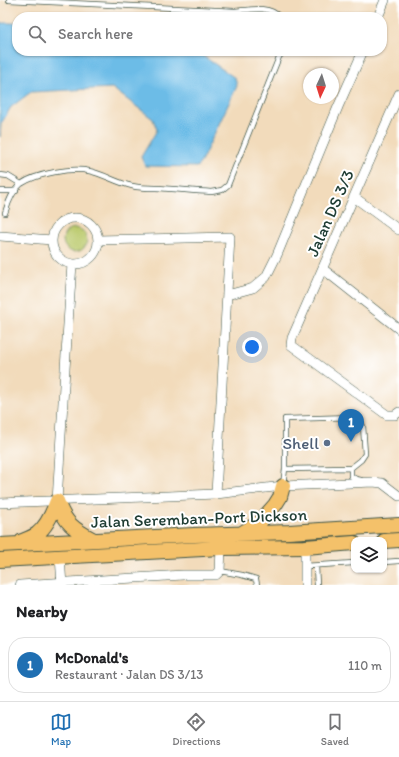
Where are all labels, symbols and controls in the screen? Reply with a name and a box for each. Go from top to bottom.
search box [12,12,387,56]
icon: search [26,23,48,45]
text: Search here [58,25,133,43]
north arrow [303,68,339,104]
street label: Jalan DS 3/3 [302,167,358,259]
your location [242,337,262,357]
pin: 1 [338,409,364,442]
place label: Shell [283,433,319,453]
marker: Shell [322,438,332,448]
street label: Jalan Seremban-Port Dickson [91,504,308,532]
map controls [351,537,387,573]
button: layers [351,537,387,573]
text: Nearby [16,601,68,621]
text: McDonald's [55,649,128,667]
text: 1 [27,658,33,673]
text: 110 m [348,658,382,673]
text: Restaurant · Jalan DS 3/13 [55,667,203,682]
tab: Map [50,711,72,748]
tab: Directions [172,711,221,748]
tab: Saved [321,711,349,748]

